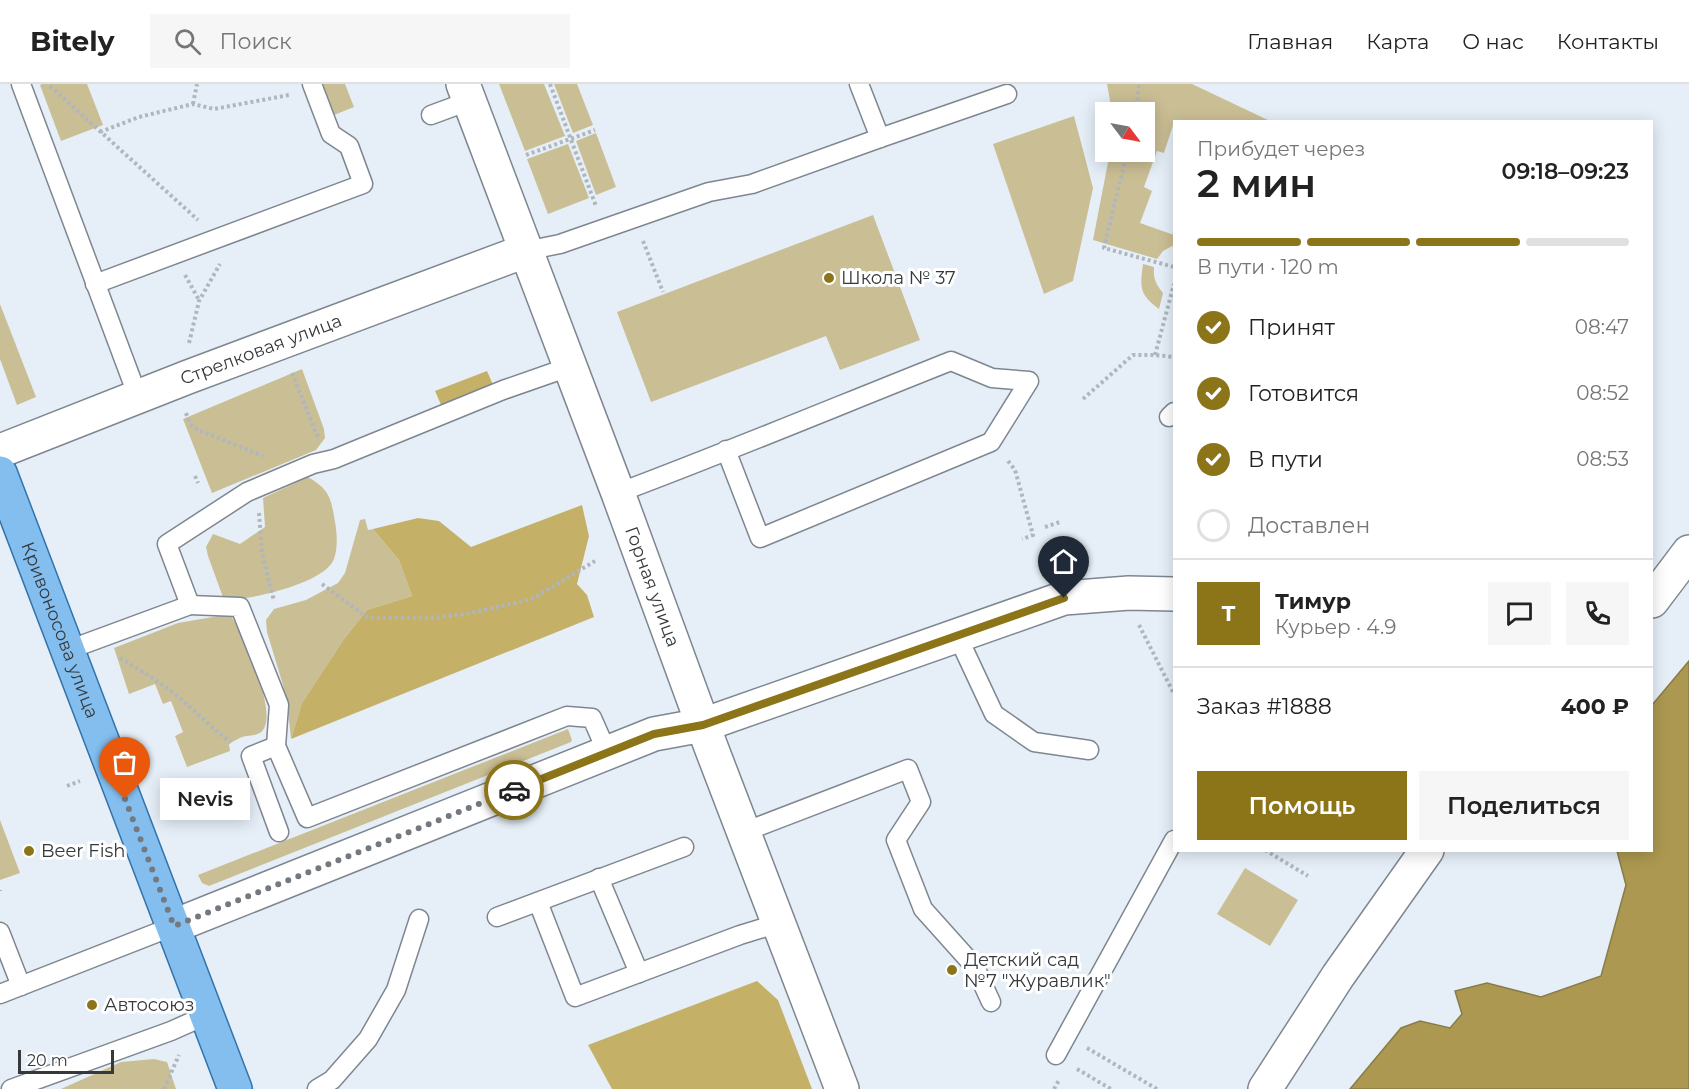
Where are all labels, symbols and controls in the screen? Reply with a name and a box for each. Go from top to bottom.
search box [150,14,570,68]
text: Bitely [30,24,114,58]
icon: search [171,25,204,58]
text: Поиск [219,28,292,55]
text: Главная [1247,29,1333,54]
text: Карта [1366,29,1429,54]
text: О нас [1462,29,1524,54]
text: Контакты [1557,29,1659,54]
north arrow [1095,102,1155,162]
map controls [1095,102,1155,162]
text: Прибудет через [1197,137,1365,161]
text: 09:18–09:23 [1502,158,1629,185]
text: 2 мин [1197,159,1316,207]
text: В пути · 120 m [1197,255,1339,279]
place label: Школа № 37 [841,267,956,289]
marker: Школа № 37 [822,271,836,285]
street label: Стрелковая улица [177,309,345,390]
icon: check [1197,311,1230,344]
text: Принят [1248,314,1335,341]
text: 08:47 [1575,315,1629,339]
icon: check [1197,377,1230,410]
text: Готовится [1248,380,1359,407]
text: 08:52 [1576,381,1629,405]
icon: check [1197,443,1230,476]
text: В пути [1248,446,1323,473]
text: 08:53 [1576,447,1629,471]
text: Доставлен [1248,512,1370,539]
street label: Горная улица [620,523,684,650]
pin [1038,536,1089,598]
street label: Кривоносова улица [16,539,103,721]
icon: home [1047,545,1080,578]
button: chat [1488,582,1551,645]
button: phone [1566,582,1629,645]
text: Тимур [1275,588,1351,615]
text: Т [1221,600,1236,627]
text: Курьер · 4.9 [1275,615,1396,639]
text: Заказ #1888 [1197,693,1332,720]
text: 400 ₽ [1561,693,1629,720]
pin [99,737,150,799]
icon: bag [108,746,141,779]
courier [484,760,544,820]
button: Помощь [1197,771,1407,840]
button: Поделиться [1419,771,1629,840]
icon: car [498,774,531,807]
callout: Nevis [161,778,251,820]
text: Nevis [177,787,233,811]
place label: Beer Fish [41,840,125,862]
marker: Beer Fish [22,844,36,858]
place label: Детский сад №7 "Журавлик" [964,949,1111,992]
marker: Детский сад №7 "Журавлик" [945,963,959,977]
place label: Автосоюз [104,994,194,1016]
marker: Автосоюз [85,998,99,1012]
scale bar [18,1047,114,1074]
text: 20 m [27,1051,68,1070]

